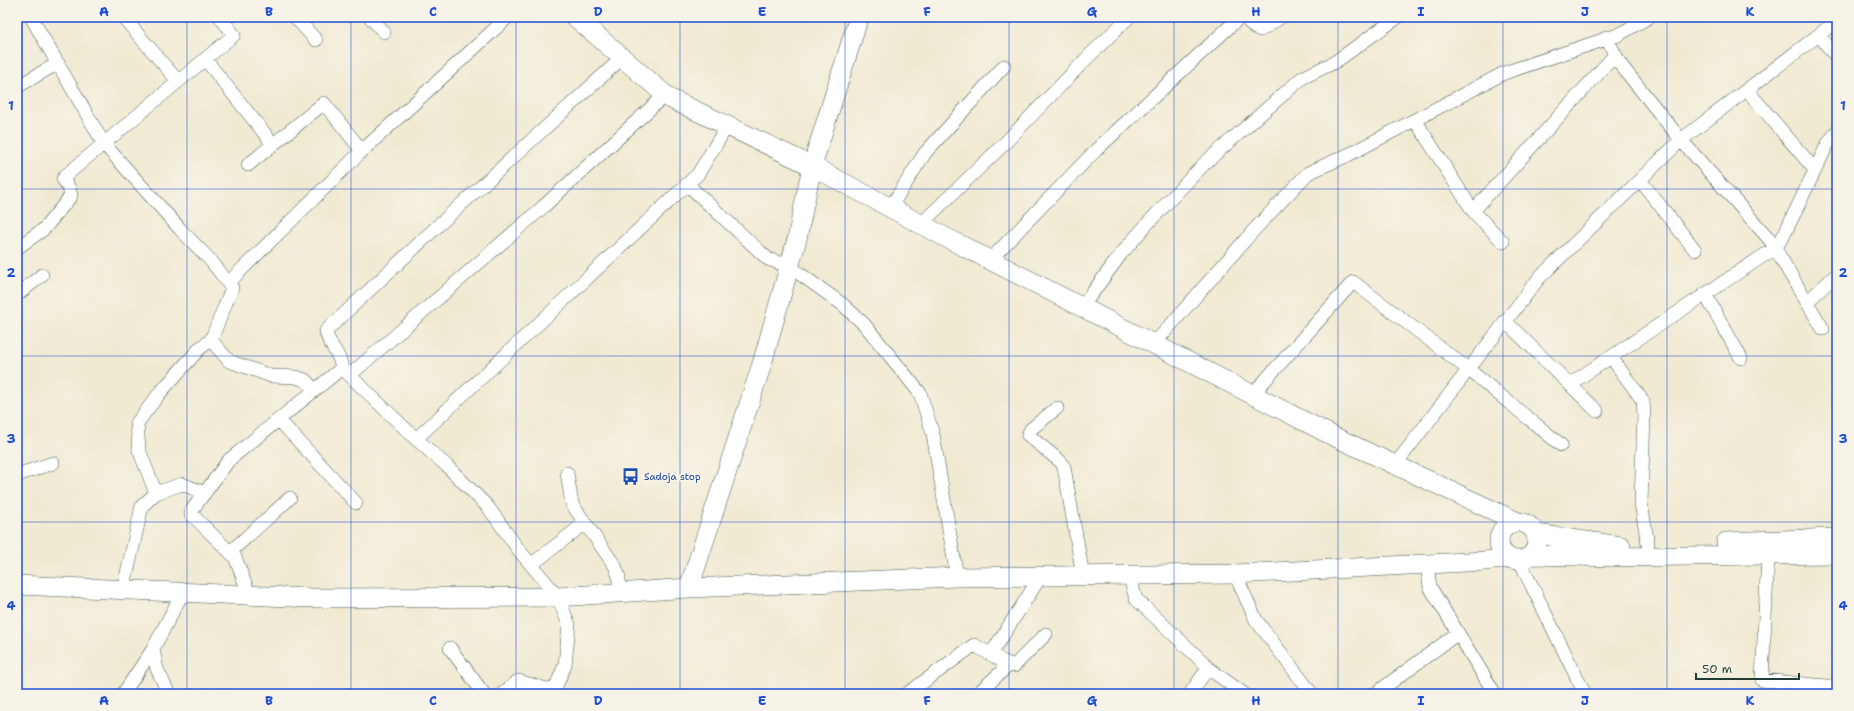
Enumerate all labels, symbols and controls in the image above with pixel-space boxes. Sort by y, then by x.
text: A [99,3,109,20]
text: B [265,3,273,20]
text: C [429,3,437,20]
text: D [593,3,603,20]
text: E [758,3,767,20]
text: F [923,3,931,20]
text: G [1087,3,1098,20]
text: H [1251,3,1261,20]
text: I [1417,3,1425,20]
text: J [1581,3,1589,20]
text: K [1746,3,1755,20]
text: 1 [8,97,14,114]
text: 1 [1840,97,1846,114]
text: 2 [6,264,16,281]
text: 2 [1838,264,1848,281]
text: 3 [6,430,16,447]
text: 3 [1838,430,1848,447]
bus stop icon: Sadoja stop [621,466,641,486]
place label: Sadoja stop [644,470,701,483]
text: 4 [6,597,16,614]
text: 4 [1838,597,1848,614]
scale bar [1696,655,1799,681]
text: 50 m [1702,661,1732,677]
text: A [99,692,109,709]
text: B [265,692,273,709]
text: C [429,692,437,709]
text: D [593,692,603,709]
text: E [758,692,767,709]
text: F [923,692,931,709]
text: G [1087,692,1098,709]
text: H [1251,692,1261,709]
text: I [1417,692,1425,709]
text: J [1581,692,1589,709]
text: K [1746,692,1755,709]

